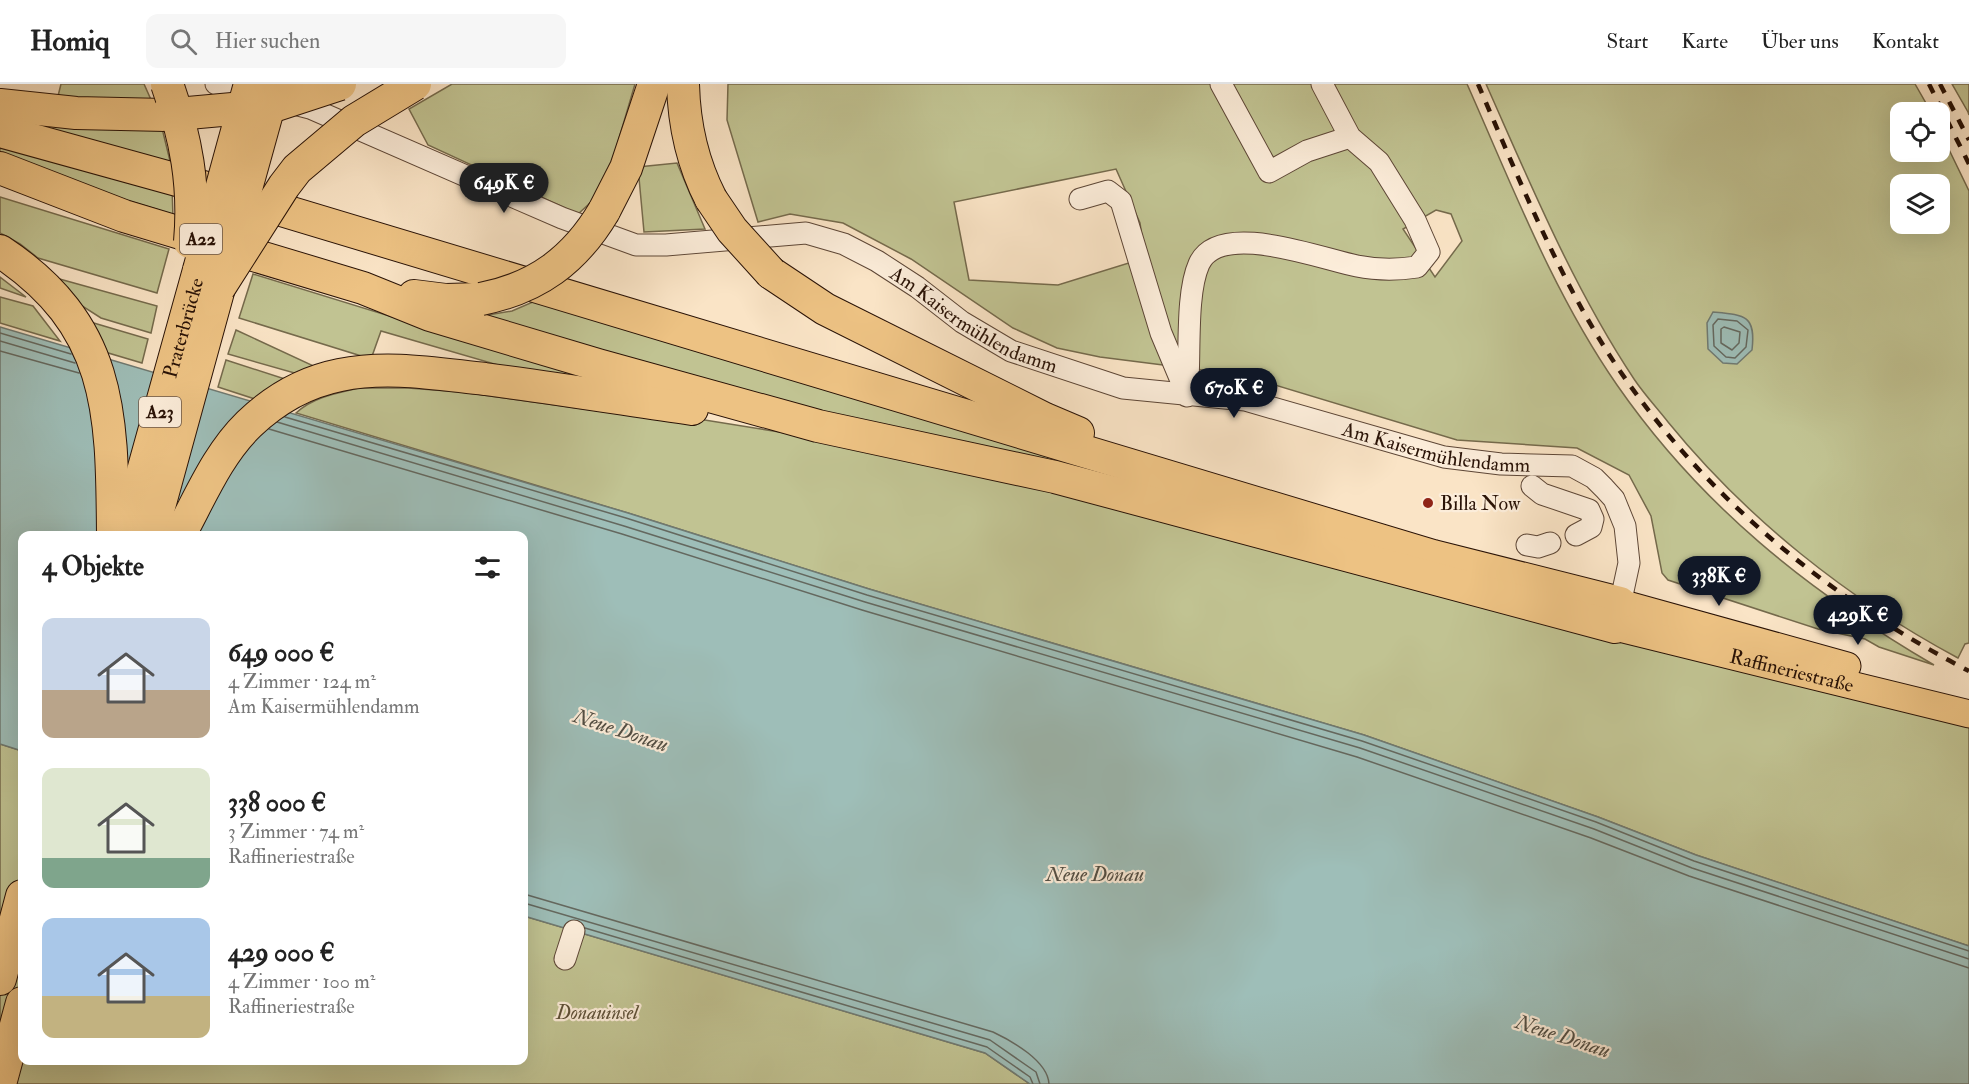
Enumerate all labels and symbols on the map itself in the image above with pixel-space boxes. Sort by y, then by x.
pin: 649K € [455,163,553,214]
road number: A22 [180,224,222,254]
street label: Am Kaisermühlendamm [884,260,1061,379]
street label: Praterbrücke [158,275,209,381]
pin: 670K € [1185,368,1283,419]
road number: A23 [139,397,181,427]
street label: Am Kaisermühlendamm [1339,416,1531,478]
place label: Billa Now [1440,491,1521,516]
marker: Billa Now [1421,496,1435,510]
pin: 338K € [1670,556,1768,607]
pin: 429K € [1809,595,1907,646]
street label: Raffineriestraße [1727,644,1856,698]
water label: Neue Donau [569,702,672,758]
water label: Neue Donau [1045,861,1144,888]
park label: Donauinsel [555,1000,640,1025]
water label: Neue Donau [1511,1008,1614,1064]

